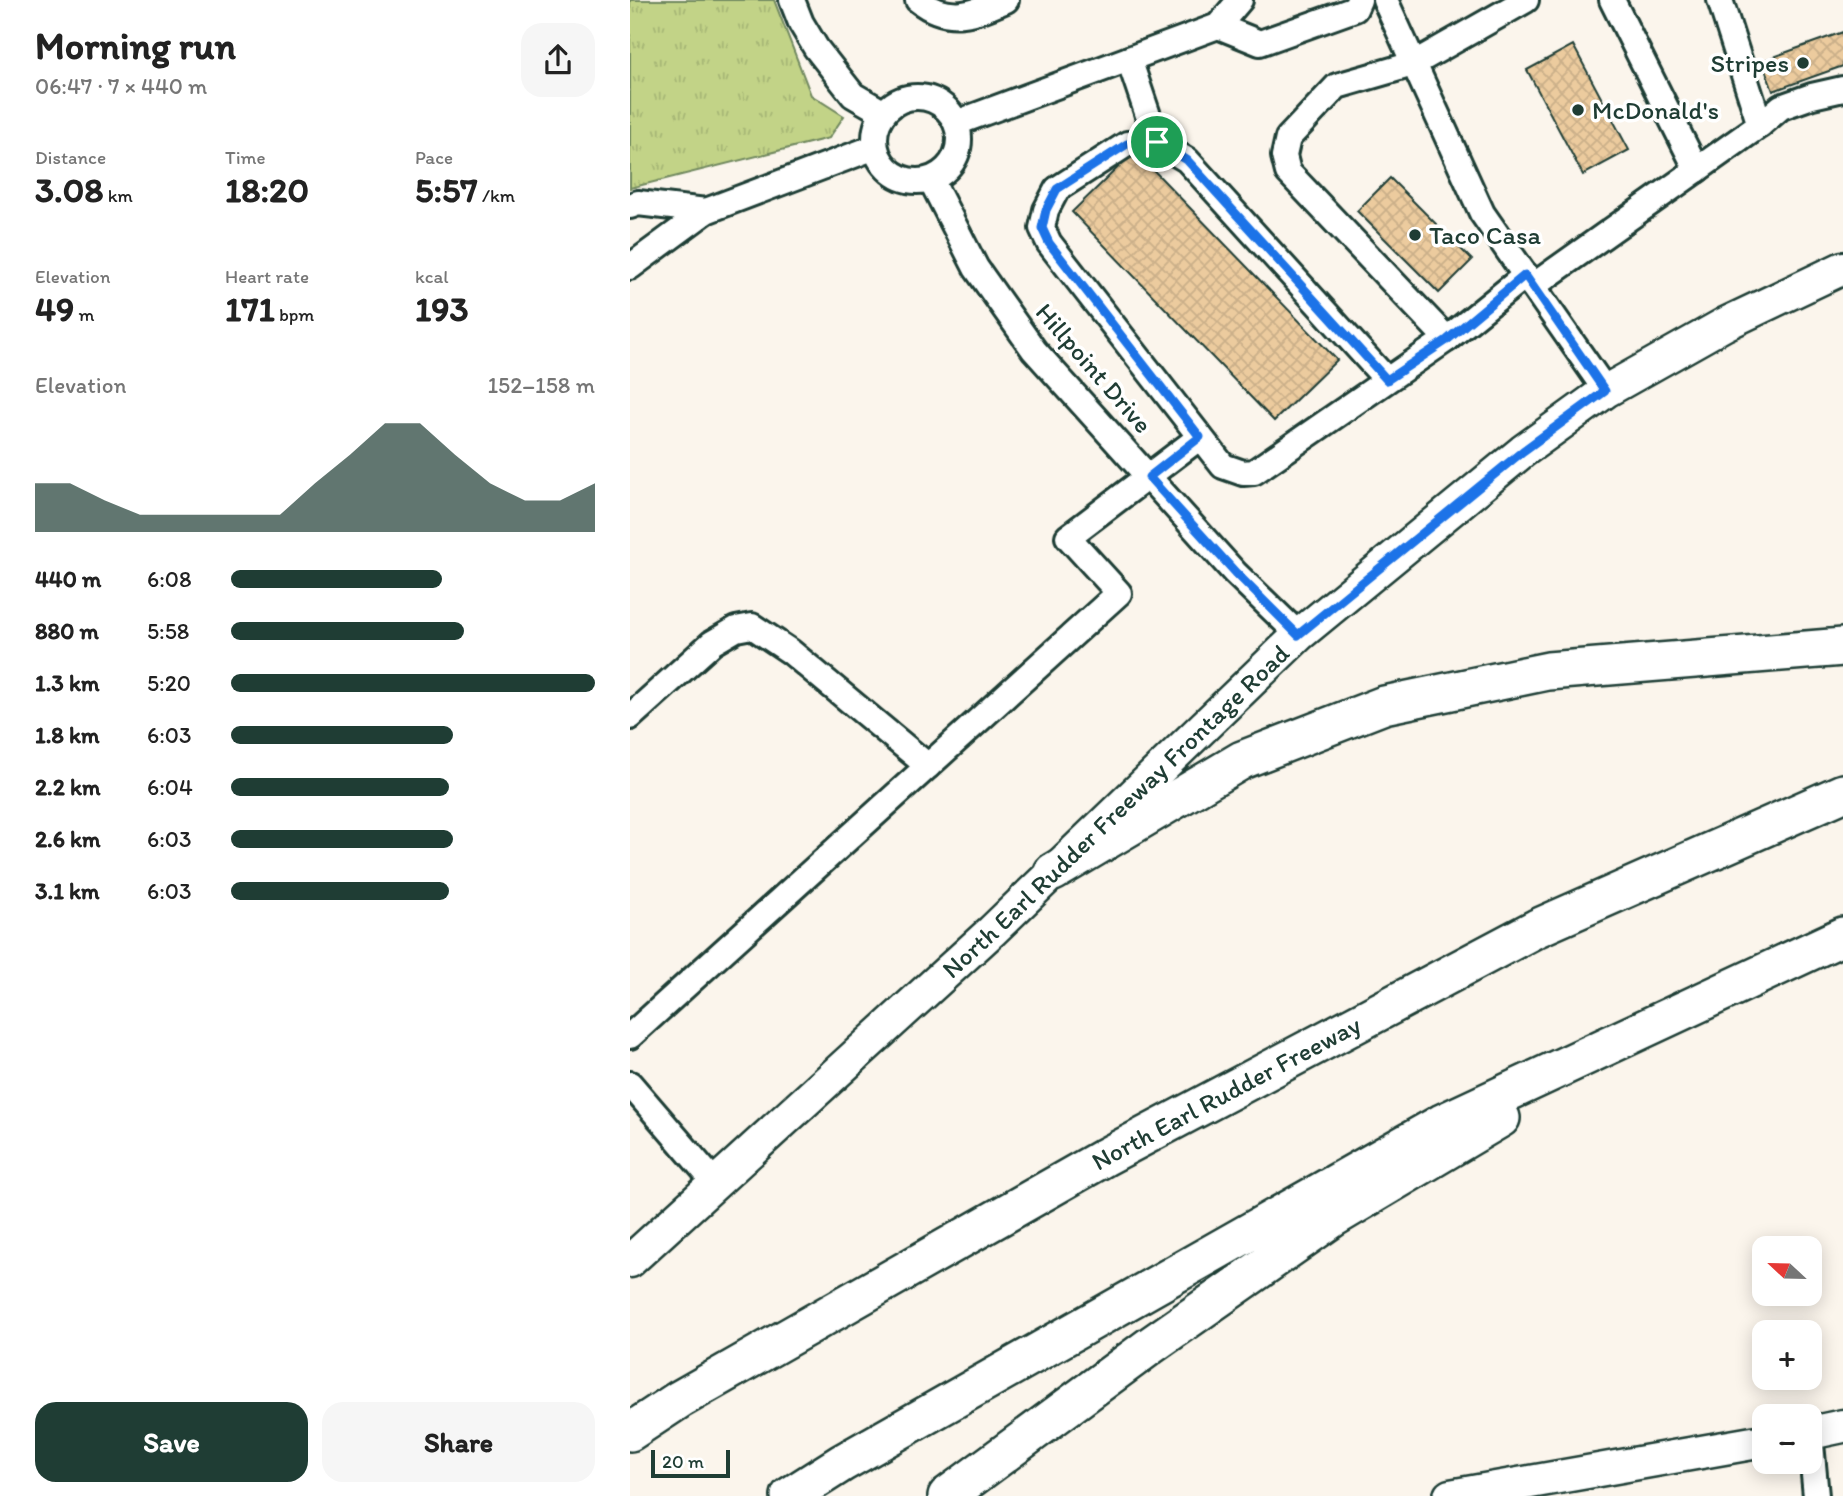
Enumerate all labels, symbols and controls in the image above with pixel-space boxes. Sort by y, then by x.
text: Morning run [35,23,236,69]
button: share [521,23,595,97]
place label: Stripes [1710,47,1789,79]
marker: Stripes [1795,55,1811,71]
text: 06:47 · 7 × 440 m [35,72,207,100]
place label: McDonald's [1592,94,1719,126]
marker: McDonald's [1570,102,1586,118]
pin [1127,112,1187,172]
icon: arrive [1138,123,1176,161]
text: Distance [35,146,106,169]
text: Time [225,146,266,169]
text: Pace [415,146,453,169]
text: 3.08 [35,169,103,211]
text: 18:20 [225,169,309,211]
text: 5:57 [415,169,478,211]
text: km [103,184,133,207]
text: /km [478,184,515,207]
place label: Taco Casa [1429,219,1542,251]
marker: Taco Casa [1407,227,1423,243]
text: Elevation [35,265,111,288]
text: Heart rate [225,265,309,288]
text: kcal [415,265,449,288]
text: 49 [35,288,74,330]
text: 171 [225,288,275,330]
text: 193 [415,288,469,330]
street label: Hillpoint Drive [1029,296,1159,440]
text: m [74,303,95,326]
text: bpm [275,303,314,326]
text: Elevation [35,371,126,399]
text: 152–158 m [487,371,595,399]
text: 440 m [35,565,101,593]
text: 6:08 [147,565,192,593]
text: 880 m [35,617,99,645]
text: 5:58 [147,617,189,645]
street label: North Earl Rudder Freeway Frontage Road [935,637,1296,985]
text: 1.3 km [35,669,99,697]
text: 5:20 [147,669,191,697]
text: 1.8 km [35,721,100,749]
text: 6:03 [147,721,192,749]
text: 2.2 km [35,773,100,801]
text: 6:04 [147,773,193,801]
text: 2.6 km [35,825,101,853]
text: 6:03 [147,825,192,853]
text: 3.1 km [35,877,99,905]
text: 6:03 [147,877,192,905]
street label: North Earl Rudder Freeway [1086,1008,1366,1177]
north arrow [1752,1236,1822,1306]
map controls [1752,1236,1822,1474]
button: + [1752,1320,1822,1390]
button: Save [35,1402,308,1482]
button: Share [322,1402,595,1482]
button: − [1752,1404,1822,1474]
scale bar [651,1447,730,1479]
text: 20 m [662,1450,704,1473]

